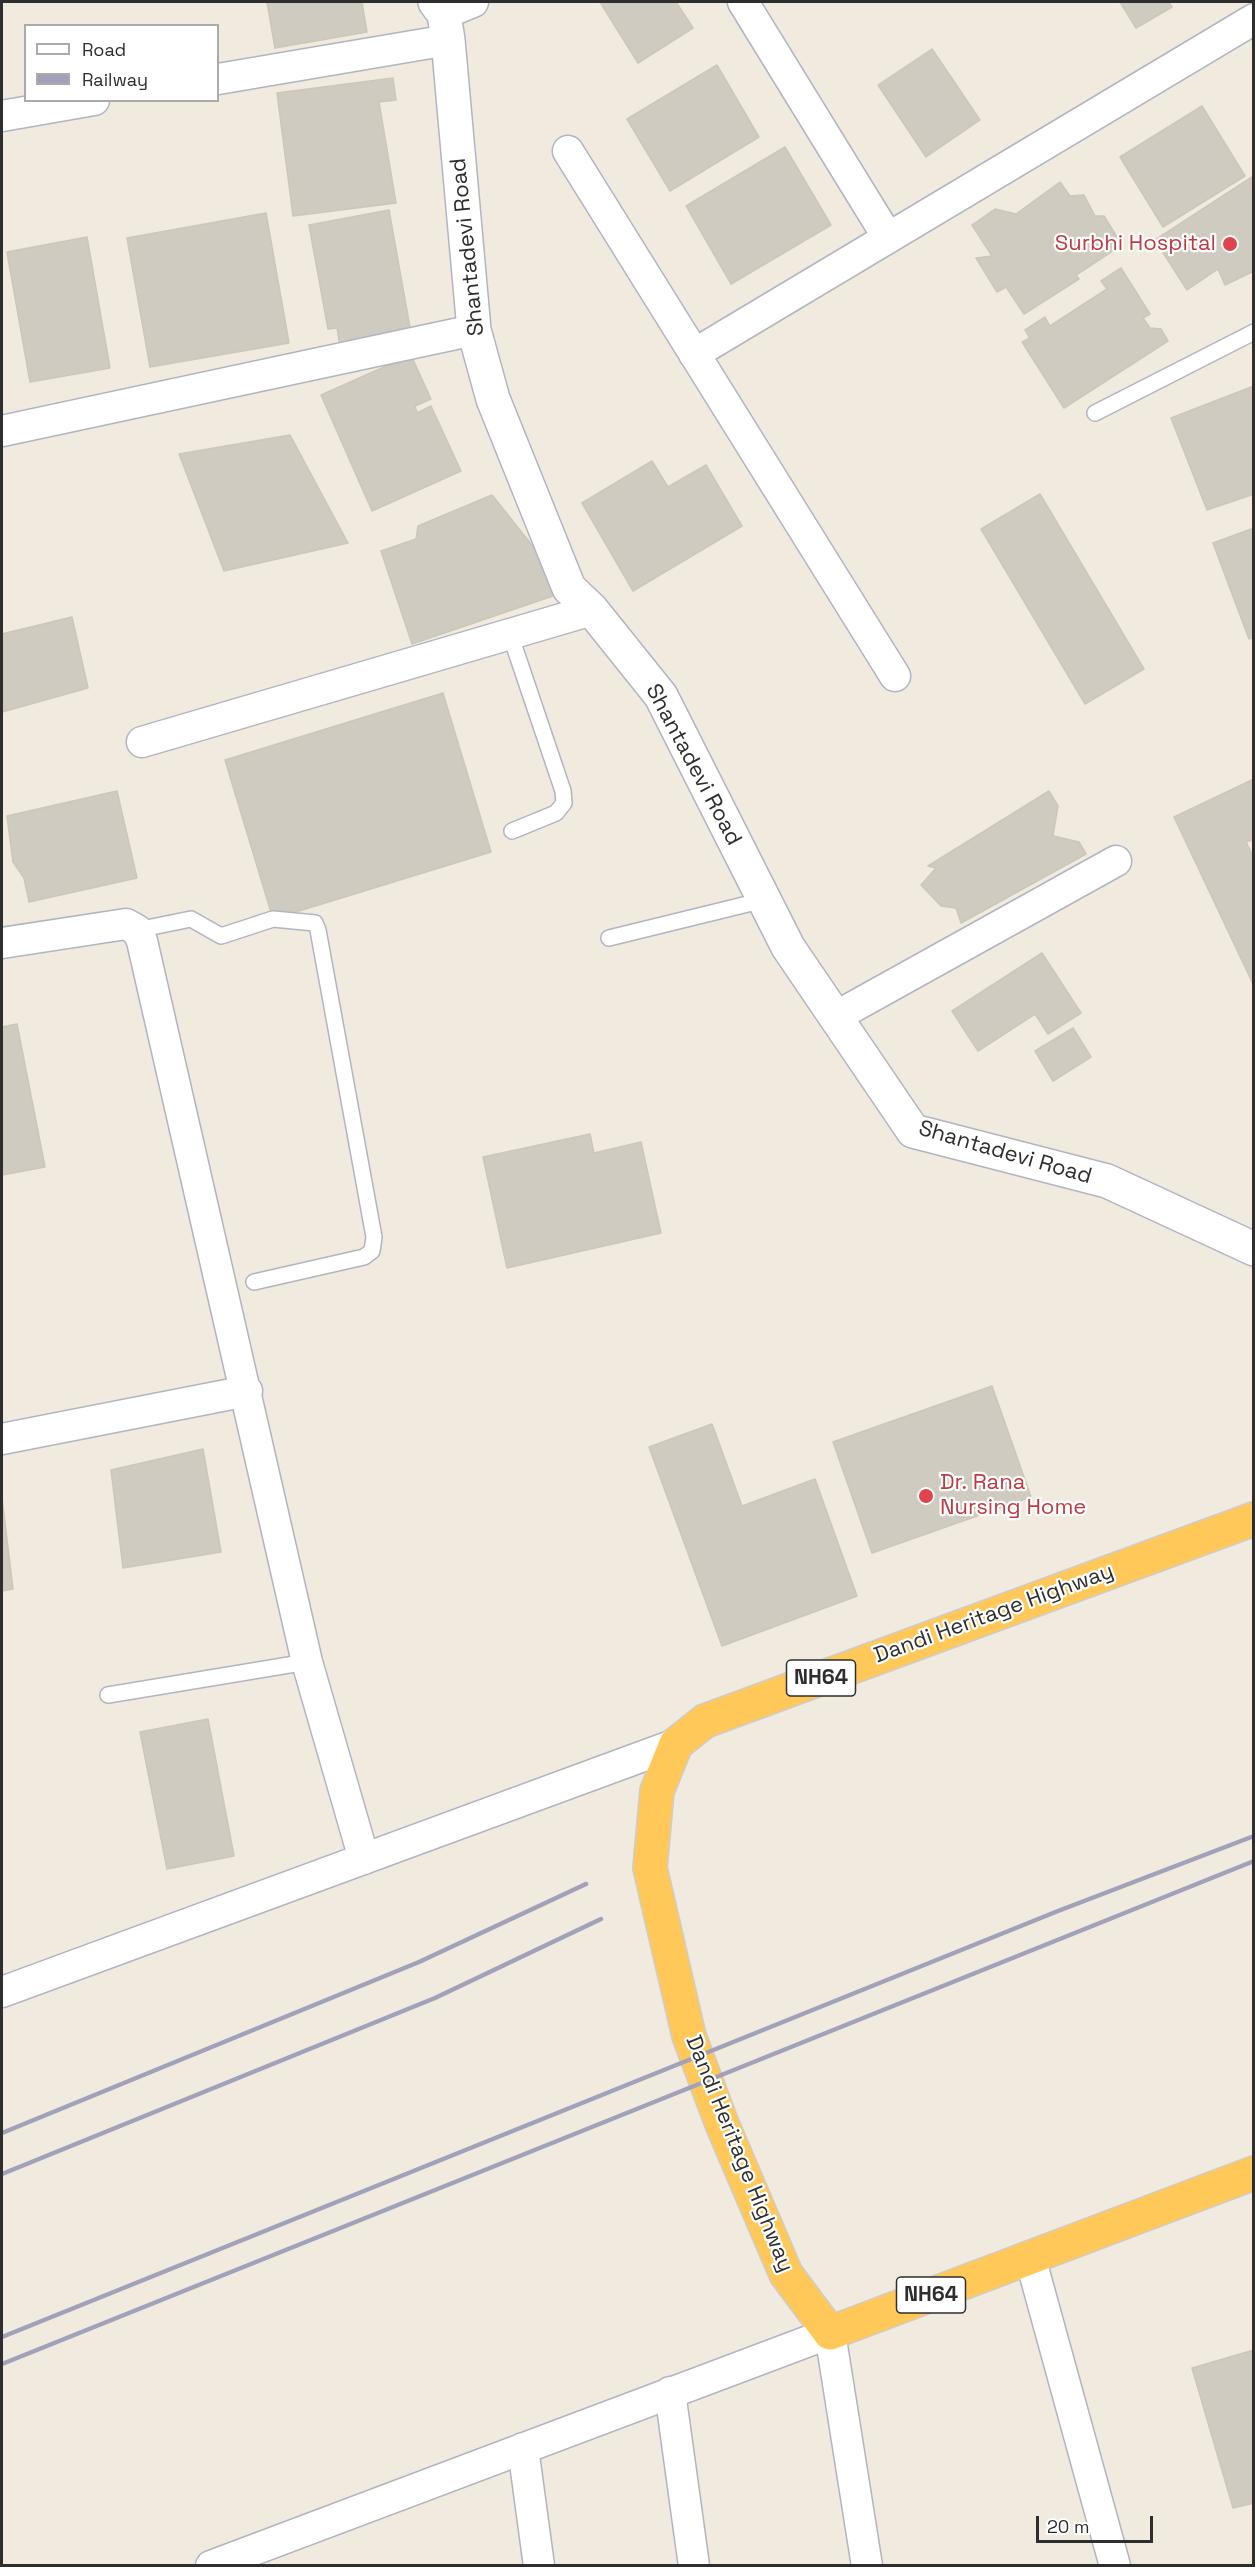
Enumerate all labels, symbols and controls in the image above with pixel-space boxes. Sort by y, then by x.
legend [24,24,219,102]
text: Road [82,38,126,61]
text: Railway [82,68,148,91]
street label: Shantadevi Road [446,157,490,337]
place label: Surbhi Hospital [1055,231,1216,257]
marker: Surbhi Hospital [1221,235,1239,253]
street label: Shantadevi Road [639,680,747,850]
street label: Shantadevi Road [915,1116,1095,1190]
place label: Dr. Rana Nursing Home [940,1470,1086,1522]
marker: Dr. Rana Nursing Home [917,1487,935,1505]
street label: Dandi Heritage Highway [871,1558,1117,1670]
road number: NH64 [786,1660,856,1696]
street label: Dandi Heritage Highway [679,2032,799,2276]
road number: NH64 [896,2277,966,2313]
scale bar [1039,2504,1156,2542]
text: 20 m [1047,2515,1090,2538]

